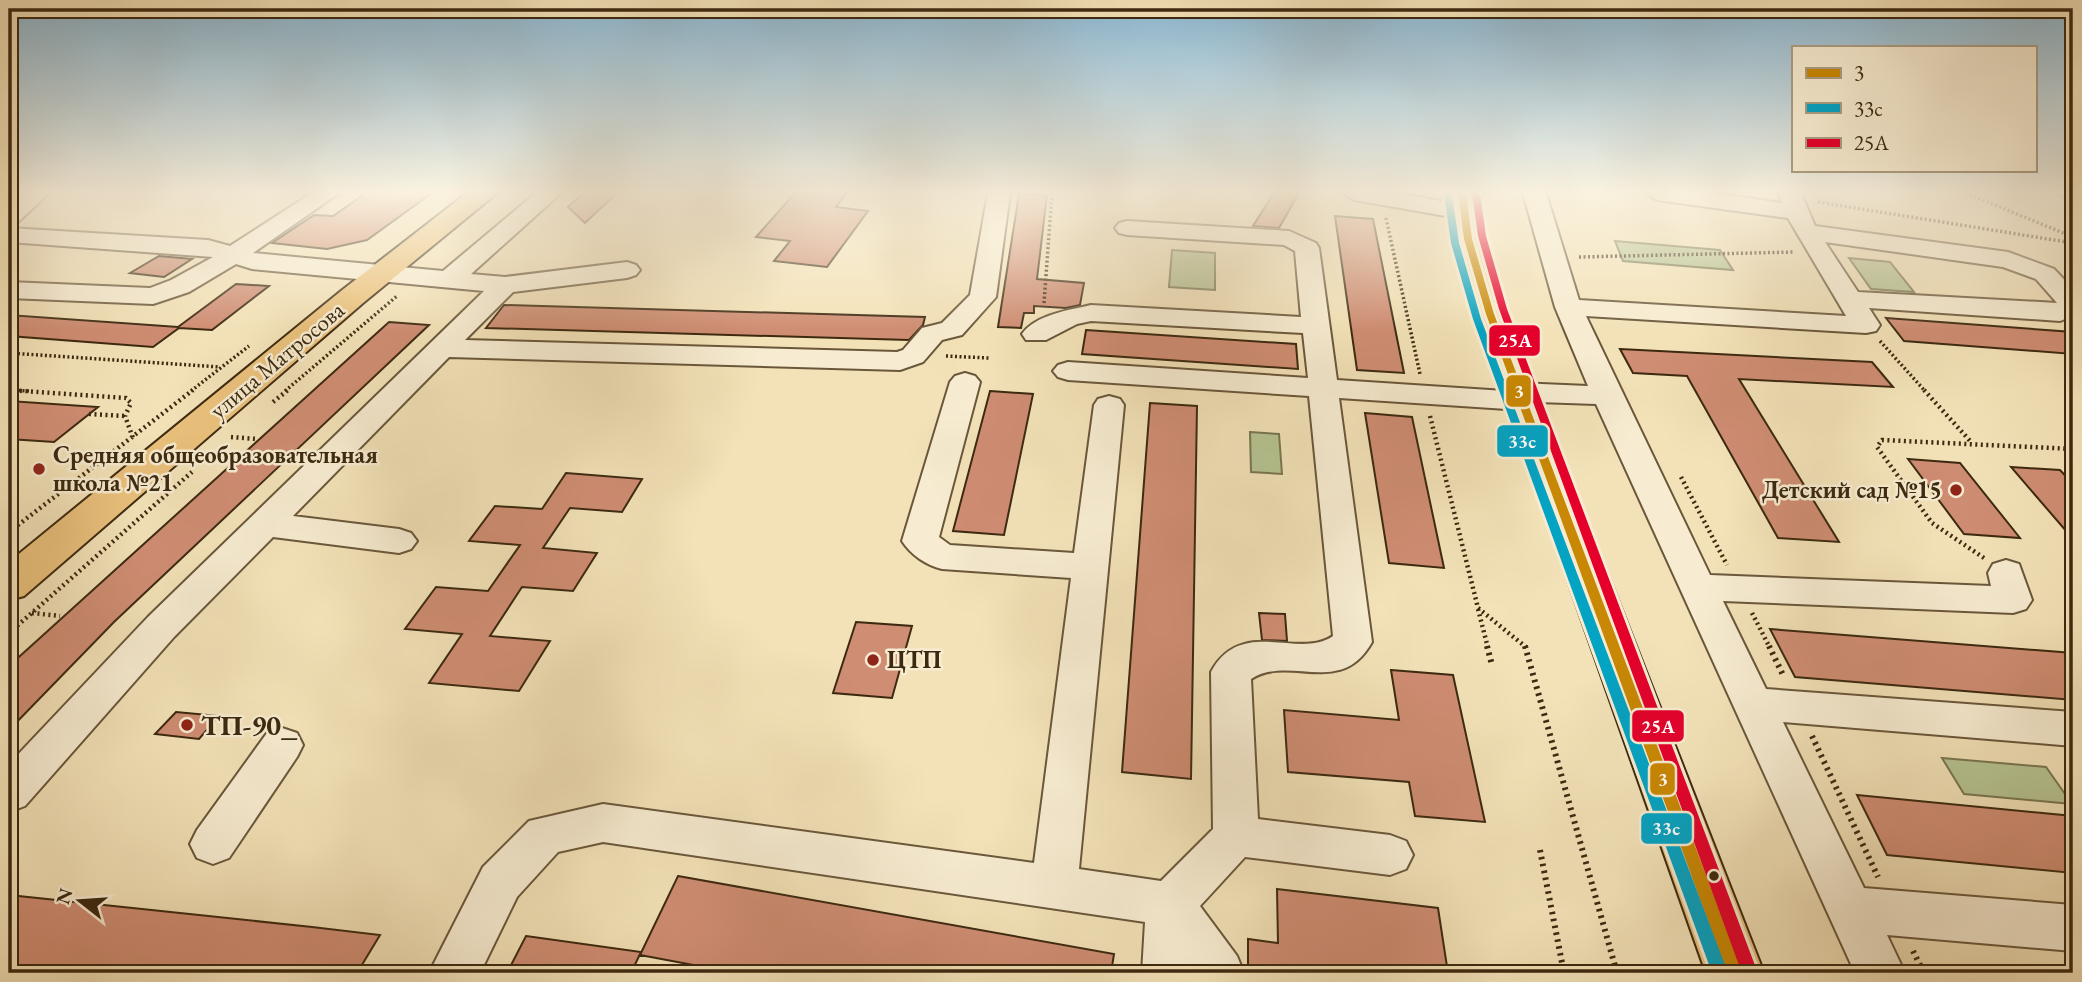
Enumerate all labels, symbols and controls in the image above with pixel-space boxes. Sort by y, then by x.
legend [1792,46,2036,172]
text: 3 [1854,59,1864,86]
text: 33с [1854,95,1883,122]
text: 25А [1854,129,1889,156]
street label: улица Матросова [203,294,351,425]
line badge: 25А [1488,324,1541,357]
text: 25А [1498,328,1532,353]
line badge: 3 [1505,374,1532,408]
text: 3 [1514,379,1524,404]
line badge: 33с [1496,424,1549,458]
text: 33с [1508,429,1536,454]
place label: Средняя общеобразовательная школа №21 [53,439,378,498]
marker: Средняя общеобразовательная школа №21 [31,461,47,477]
place label: Детский сад №15 [1762,474,1942,505]
marker: Детский сад №15 [1948,482,1964,498]
place label: ЦТП [887,644,941,675]
marker: ЦТП [865,652,881,668]
place label: ТП-90_ [201,707,298,743]
line badge: 25А [1631,709,1685,743]
text: 25А [1641,714,1675,739]
marker: ТП-90_ [179,717,195,733]
line badge: 3 [1649,762,1676,796]
text: 3 [1658,767,1668,792]
line badge: 33с [1640,812,1693,845]
text: 33с [1652,816,1680,841]
north arrow [46,866,116,936]
unlabelled marker [1707,869,1721,883]
text: N [50,885,79,907]

